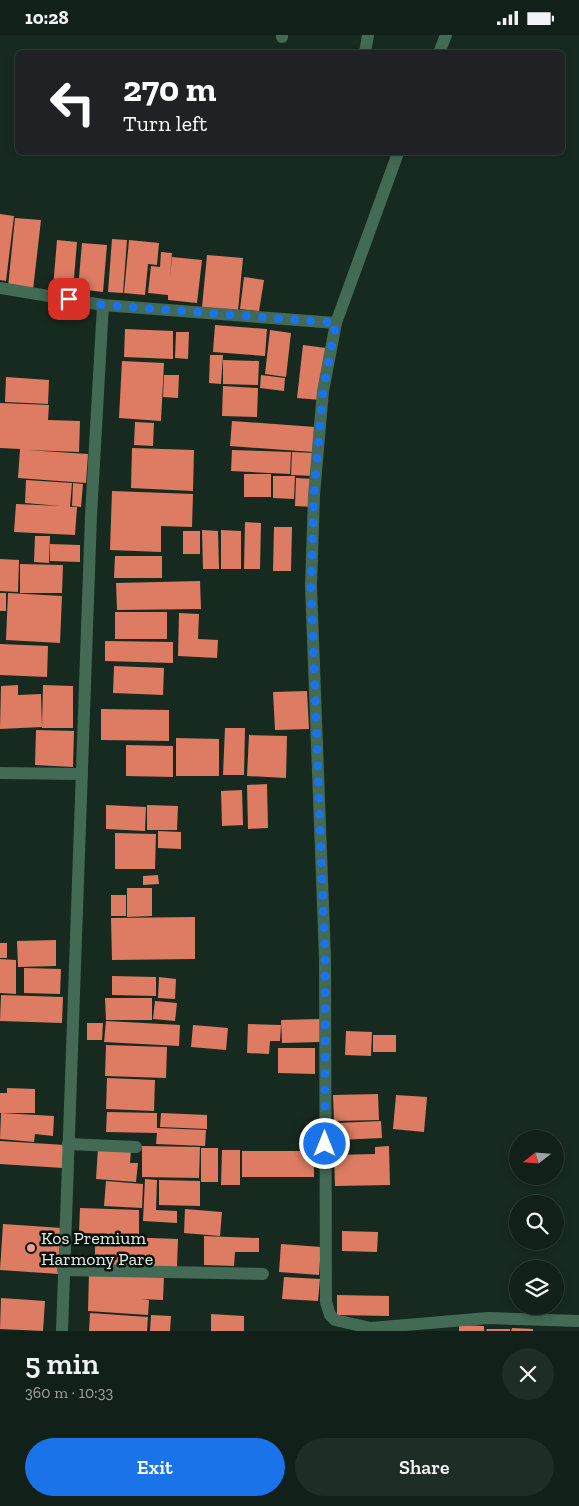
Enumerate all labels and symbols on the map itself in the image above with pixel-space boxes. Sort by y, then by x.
pin [48,278,90,320]
position arrow [298,1117,350,1169]
north arrow [509,1130,564,1185]
place label: Kos Premium Harmony Pare [41,1227,153,1270]
marker: Kos Premium Harmony Pare [25,1242,37,1254]

